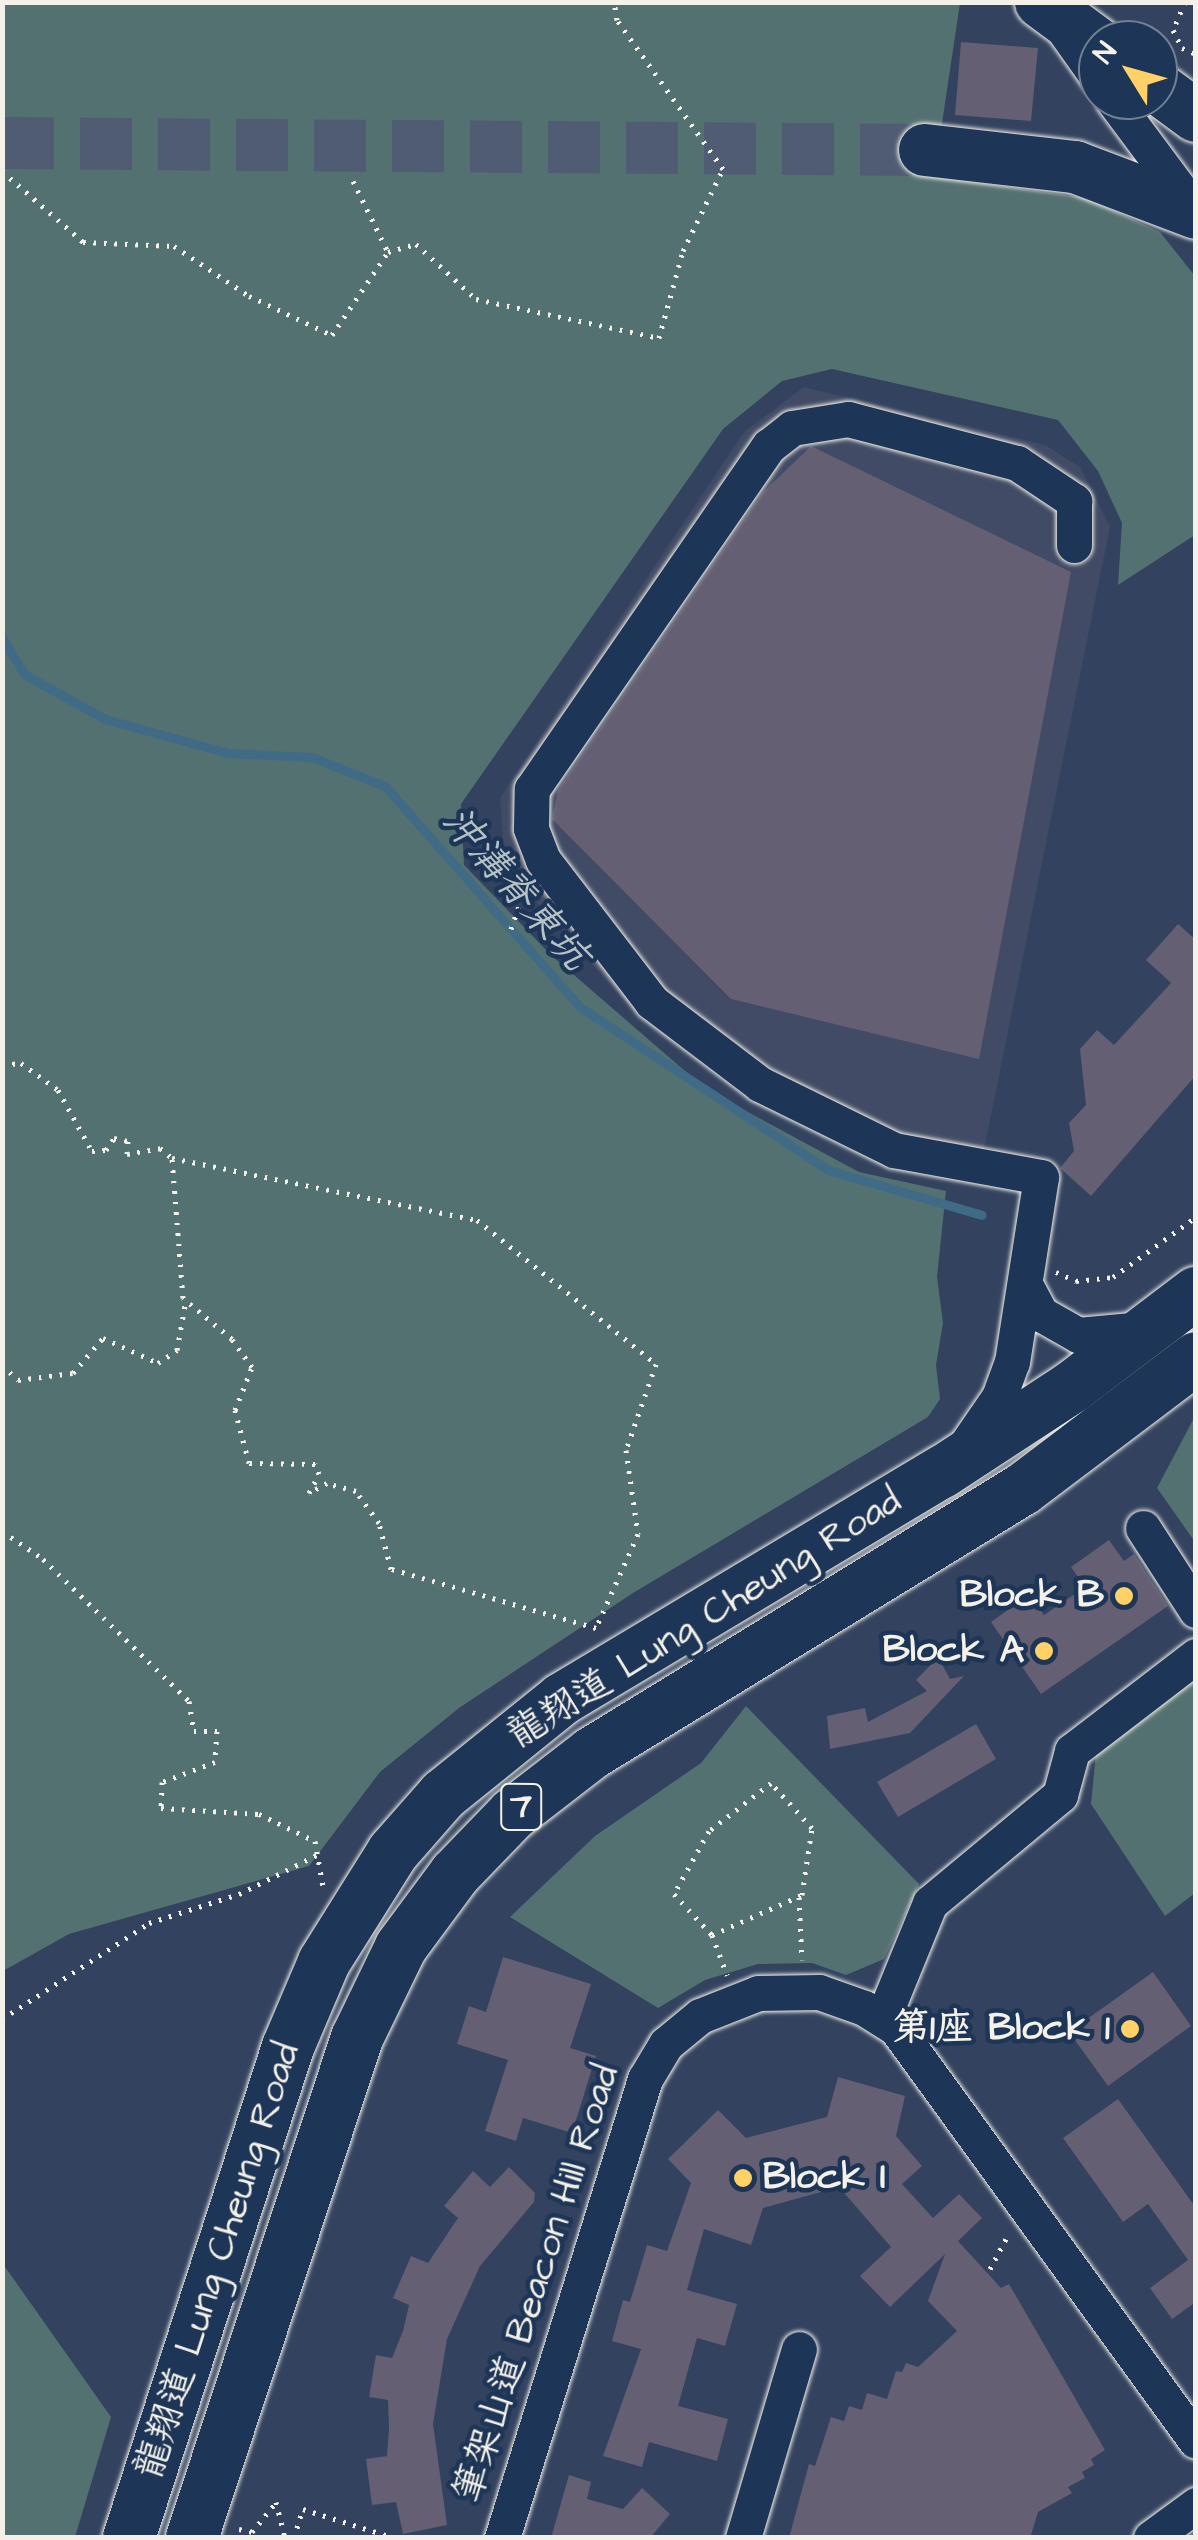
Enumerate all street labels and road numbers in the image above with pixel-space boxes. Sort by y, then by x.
street label: 龍翔道 Lung Cheung Road [500,1479,910,1759]
road number: 7 [498,1777,544,1837]
street label: 龍翔道 Lung Cheung Road [127,2037,311,2485]
street label: 筆架山道 Beacon Hill Road [446,2060,630,2508]

